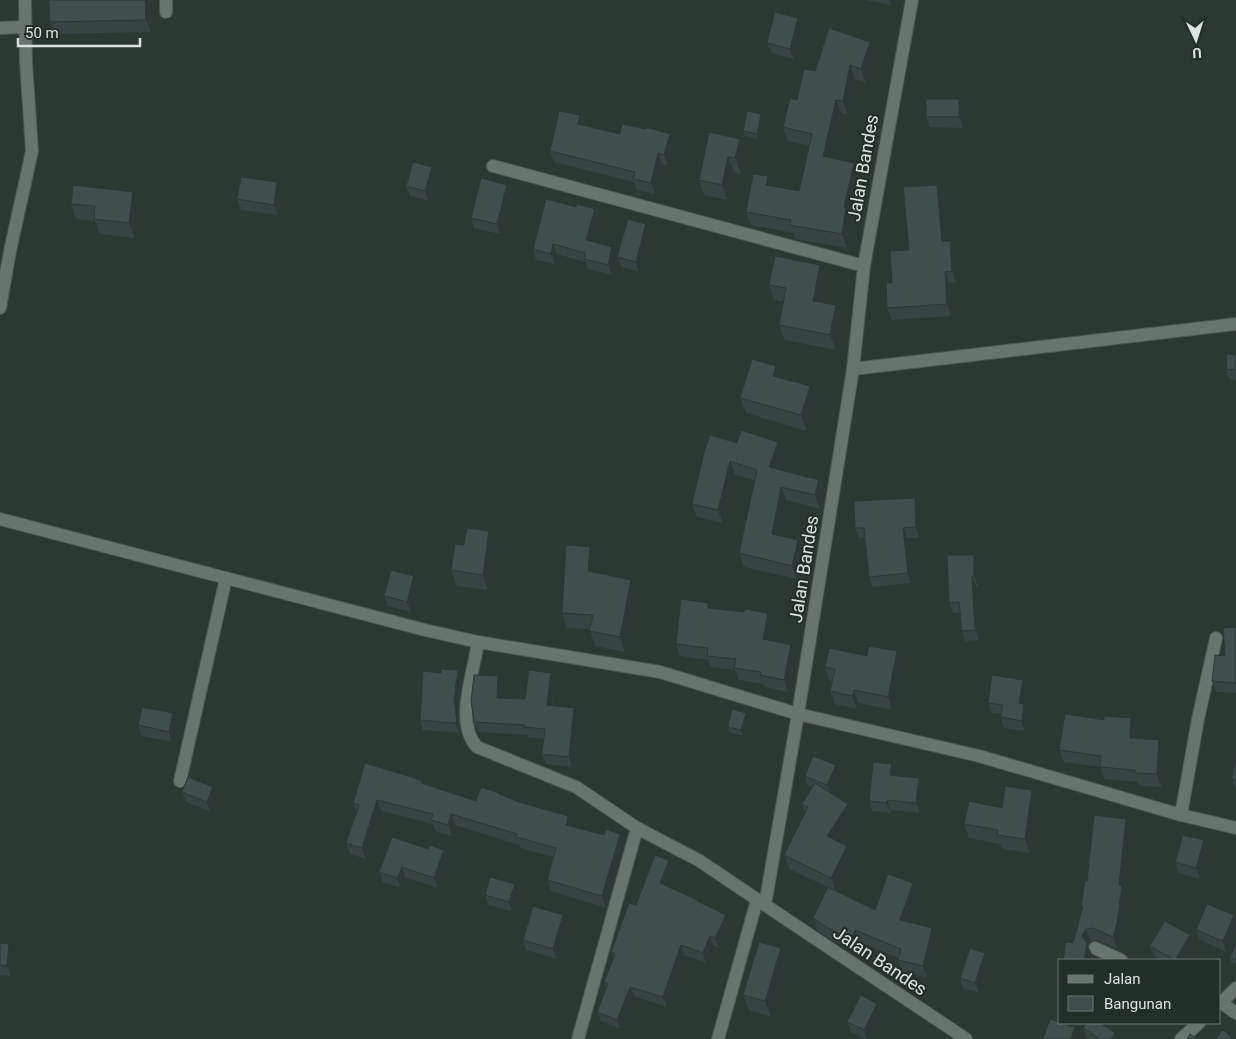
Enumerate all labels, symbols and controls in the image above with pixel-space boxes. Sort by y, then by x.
scale bar [18,15,140,47]
north arrow [1171,15,1221,65]
text: 50 m [25,24,59,42]
text: U [1192,45,1202,61]
street label: Jalan Bandes [843,113,882,223]
street label: Jalan Bandes [785,514,822,624]
street label: Jalan Bandes [830,922,931,1000]
legend [1058,959,1221,1024]
text: Jalan [1104,970,1141,988]
text: Bangunan [1104,995,1171,1013]

